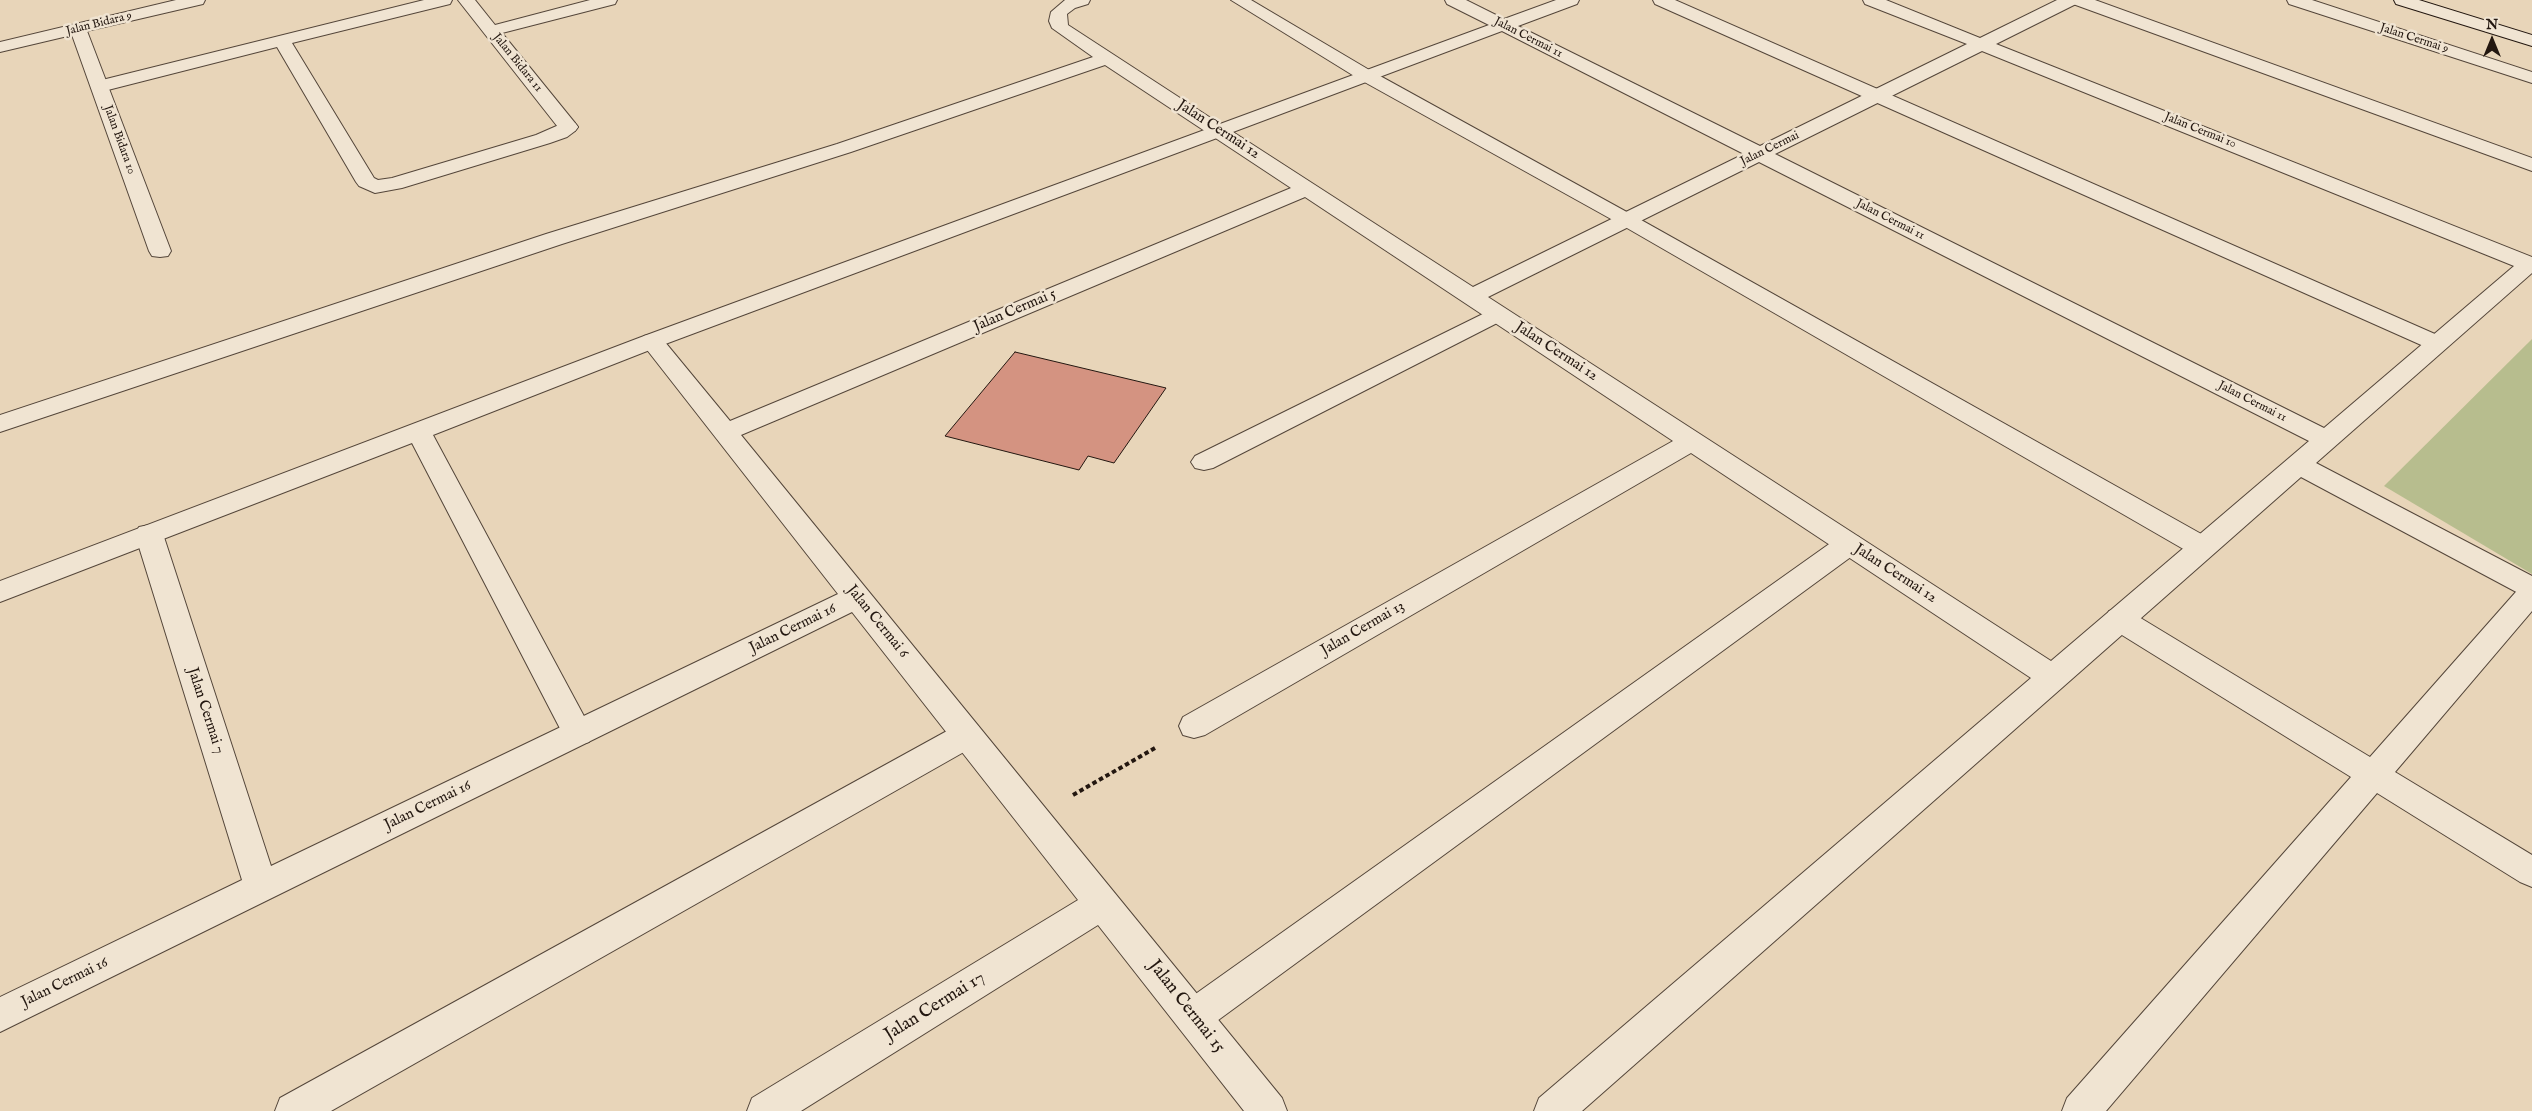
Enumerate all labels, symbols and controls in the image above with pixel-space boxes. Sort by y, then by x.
street label: Jalan Bidara 9 [65,9,133,39]
street label: Jalan Cermai 11 [1491,15,1565,61]
north arrow [2467,15,2517,65]
text: N [2486,16,2498,34]
street label: Jalan Cermai 9 [2378,21,2450,57]
street label: Jalan Bidara 11 [489,31,545,95]
street label: Jalan Cermai 12 [1173,97,1263,163]
street label: Jalan Bidara 10 [100,103,138,177]
street label: Jalan Cermai 10 [2162,110,2238,152]
street label: Jalan Cermai [1738,129,1802,169]
street label: Jalan Cermai 11 [1853,197,1927,243]
street label: Jalan Cermai 5 [971,286,1059,336]
street label: Jalan Cermai 12 [1511,319,1601,385]
street label: Jalan Cermai 11 [2215,379,2289,425]
street label: Jalan Cermai 12 [1850,541,1940,607]
street label: Jalan Cermai 6 [842,582,912,662]
street label: Jalan Cermai 13 [1318,598,1408,660]
street label: Jalan Cermai 16 [747,600,839,658]
street label: Jalan Cermai 7 [183,666,227,756]
street label: Jalan Cermai 16 [382,777,474,835]
street label: Jalan Cermai 16 [19,954,111,1012]
street label: Jalan Cermai 15 [1143,956,1229,1058]
street label: Jalan Cermai 17 [881,968,989,1046]

